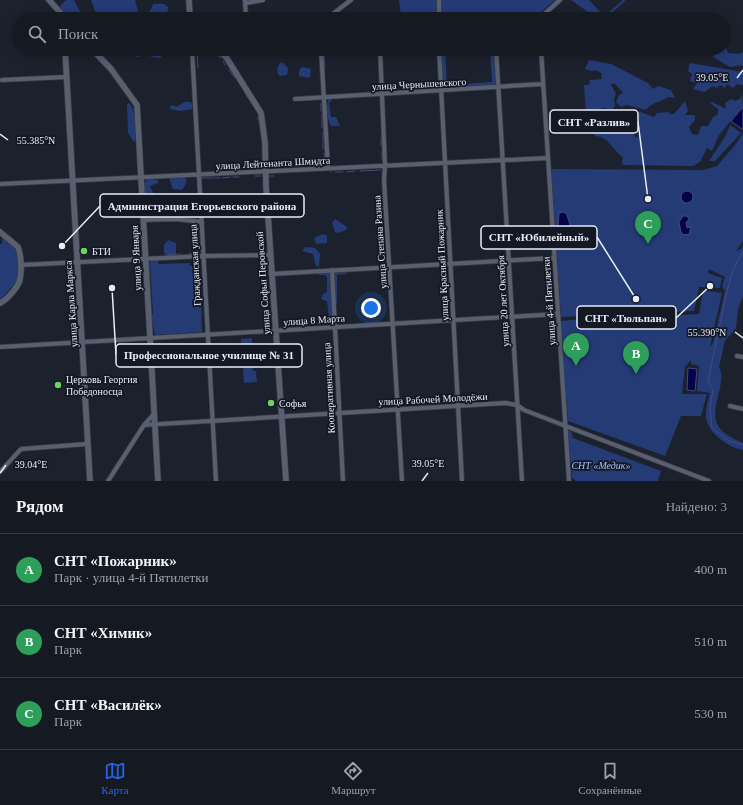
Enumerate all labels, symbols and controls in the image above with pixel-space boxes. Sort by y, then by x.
search box [12,12,731,56]
icon: search [26,23,48,45]
text: Поиск [58,26,98,42]
text: 39.05°E [696,72,728,83]
street label: улица Чернышевского [371,76,467,92]
callout: СНТ «Разлив» [550,110,638,133]
text: СНТ «Разлив» [558,116,630,128]
text: 55.385°N [17,135,55,146]
street label: улица Лейтенанта Шмидта [215,154,331,171]
callout: Администрация Егорьевского района [100,194,304,217]
street label: улица Степана Разина [371,194,389,289]
text: Администрация Егорьевского района [108,200,297,212]
street label: улица Красный Пожарник [434,209,450,321]
pin: C [635,211,661,244]
street label: Гражданская улица [187,223,203,306]
street label: улица 9 Января [129,225,143,291]
callout: СНТ «Юбилейный» [481,226,597,249]
street label: улица Софьи Перовской [254,230,272,335]
text: СНТ «Юбилейный» [489,231,589,243]
marker: БТИ [79,246,89,256]
place label: БТИ [92,246,111,257]
street label: улица 20 лет Октября [495,255,511,347]
street label: улица 4-й Пятилетки [540,256,558,346]
street label: улица Карла Маркса [62,260,80,348]
your location [361,298,381,318]
callout: СНТ «Тюльпан» [577,306,676,329]
street label: улица 8 Марта [283,312,346,328]
text: СНТ «Тюльпан» [585,312,667,324]
text: 55.390°N [688,327,726,338]
pin: A [563,333,589,366]
pin: B [623,341,649,374]
street label: Кооперативная улица [321,342,337,434]
callout: Профессиональное училище № 31 [116,344,302,367]
text: Профессиональное училище № 31 [124,349,294,361]
place label: Церковь Георгия Победоносца [66,374,138,397]
marker: Церковь Георгия Победоносца [53,380,63,390]
street label: улица Рабочей Молодёжи [378,391,489,407]
marker: Софья [266,398,276,408]
place label: Софья [279,398,307,409]
text: 39.05°E [412,458,444,469]
text: 39.04°E [15,459,47,470]
park label: СНТ «Медик» [571,460,631,471]
text: Рядом [16,497,64,516]
text: Найдено: 3 [666,499,727,514]
text: СНТ «Пожарник» [54,553,177,569]
text: A [24,562,34,577]
text: 400 m [694,562,727,577]
text: Парк · улица 4-й Пятилетки [54,570,208,585]
text: СНТ «Химик» [54,625,152,641]
text: B [25,634,33,649]
text: 510 m [694,634,727,649]
text: Парк [54,642,82,657]
text: СНТ «Василёк» [54,697,162,713]
text: C [24,706,34,721]
text: 530 m [694,706,727,721]
text: Парк [54,714,82,729]
tab: Карта [101,760,129,796]
tab: Маршрут [331,760,376,796]
tab: Сохранённые [578,760,642,796]

